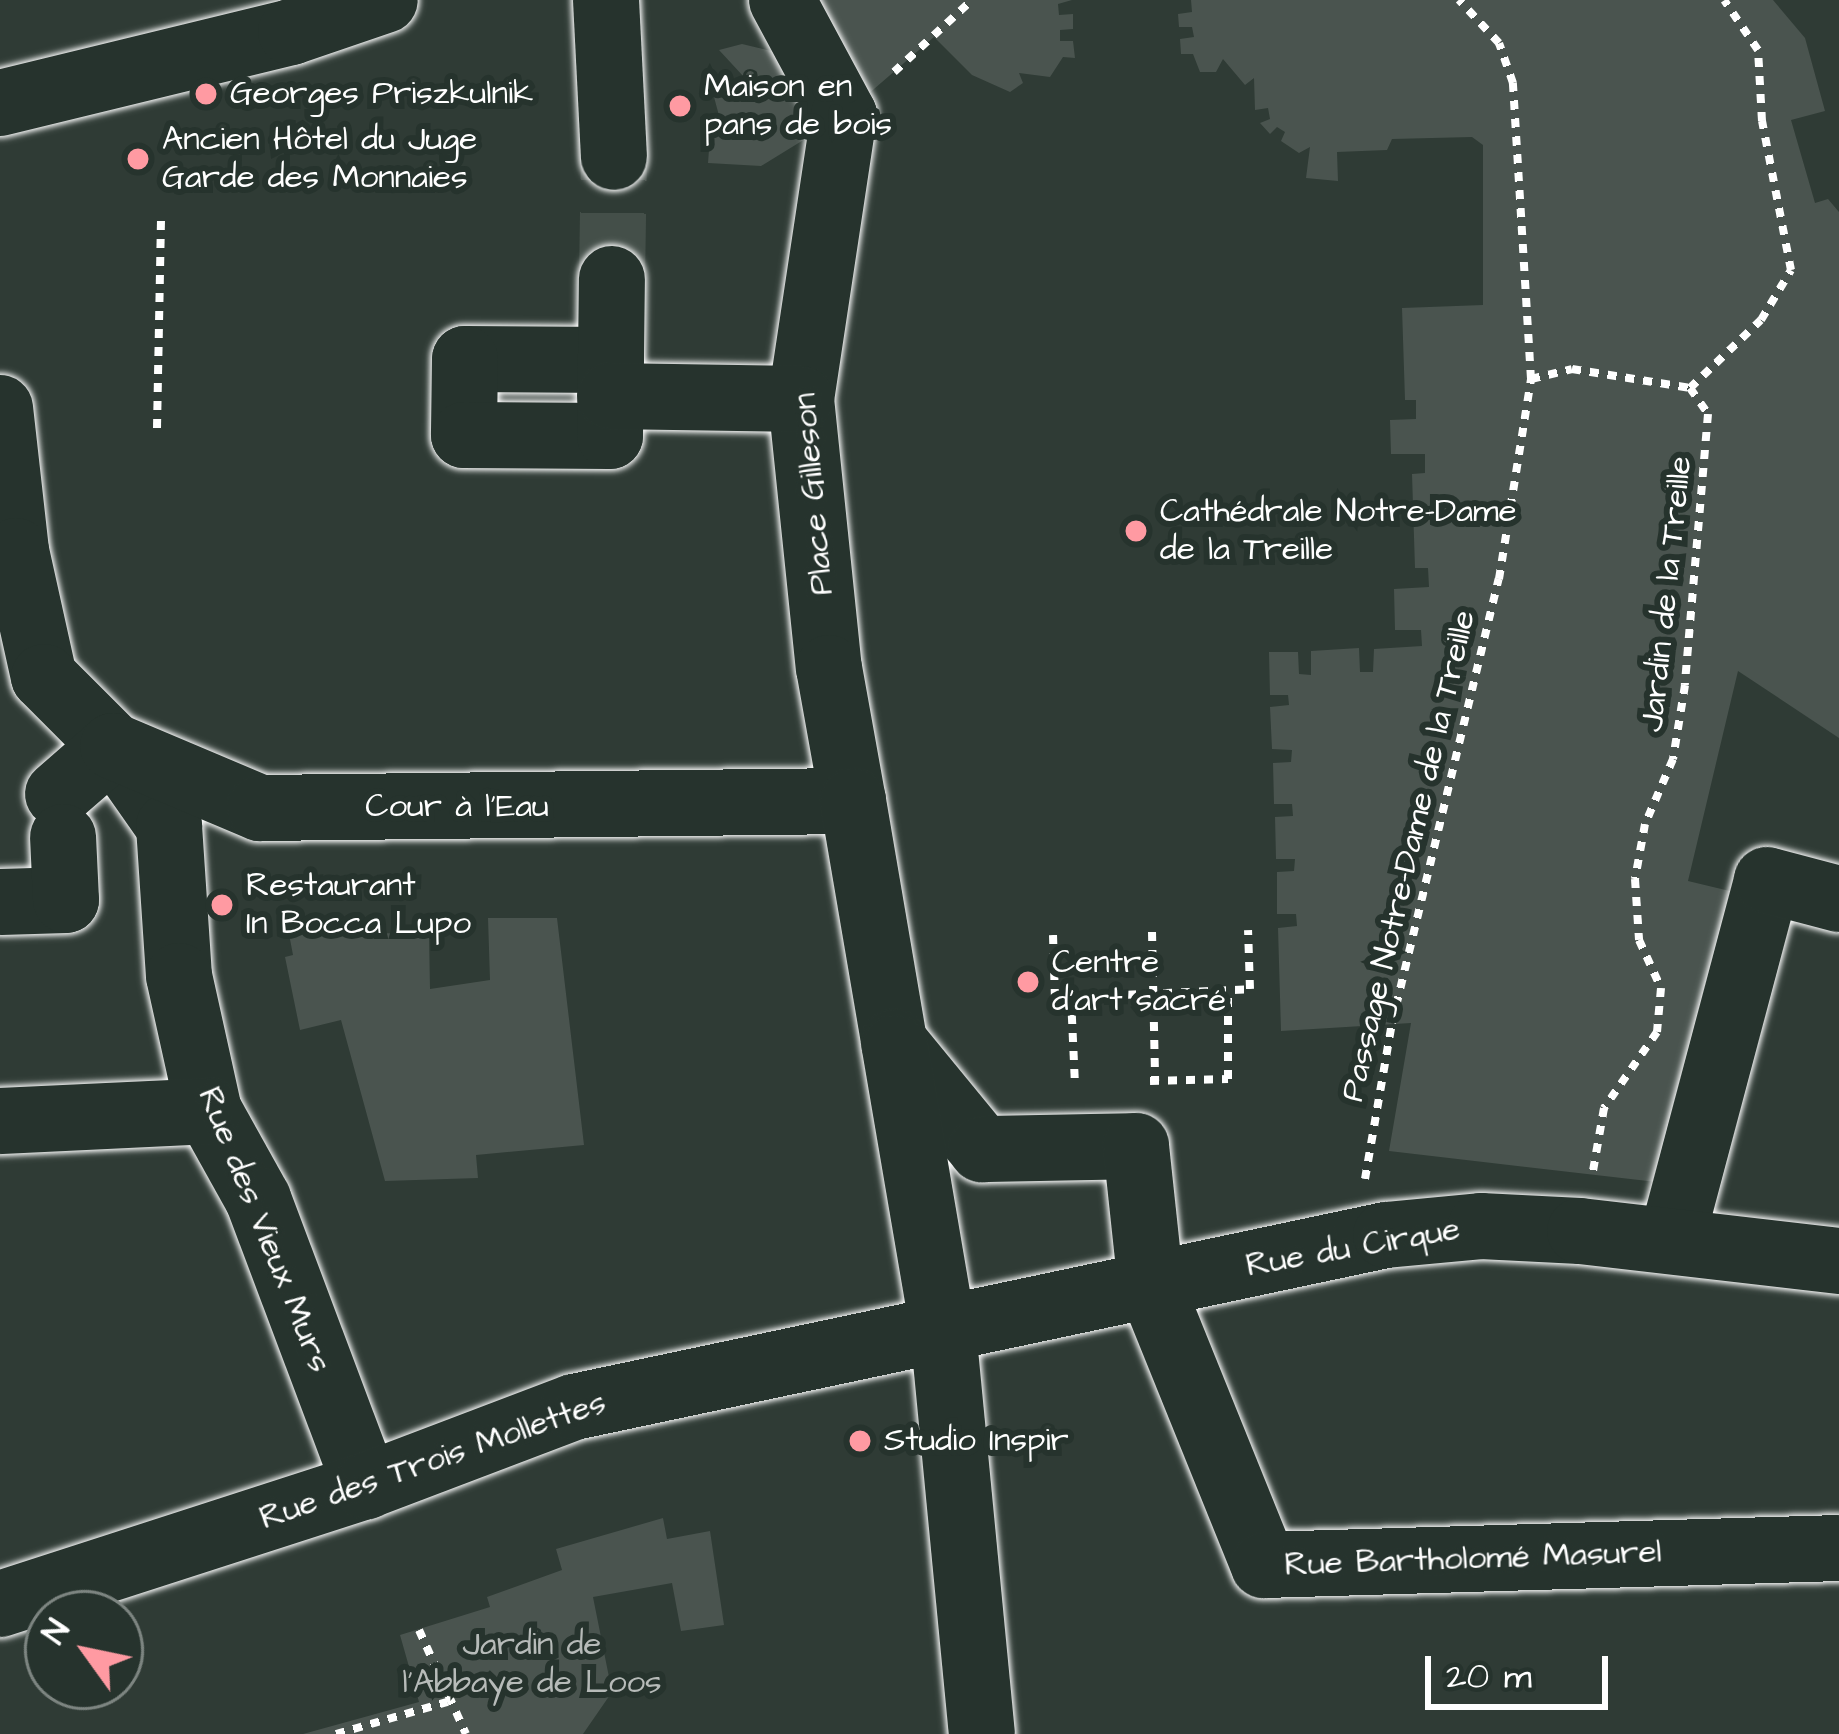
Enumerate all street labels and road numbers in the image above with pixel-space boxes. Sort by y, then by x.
street label: Place Gilleson [785,391,843,597]
street label: Jardin de la Treille [1633,454,1701,734]
street label: Passage Notre-Dame de la Treille [1333,607,1485,1105]
street label: Cour à l'Eau [365,787,549,827]
street label: Rue des Vieux Murs [189,1082,339,1378]
street label: Rue du Cirque [1243,1210,1463,1286]
street label: Rue des Trois Mollettes [255,1383,611,1539]
street label: Rue Bartholomé Masurel [1284,1533,1662,1585]

